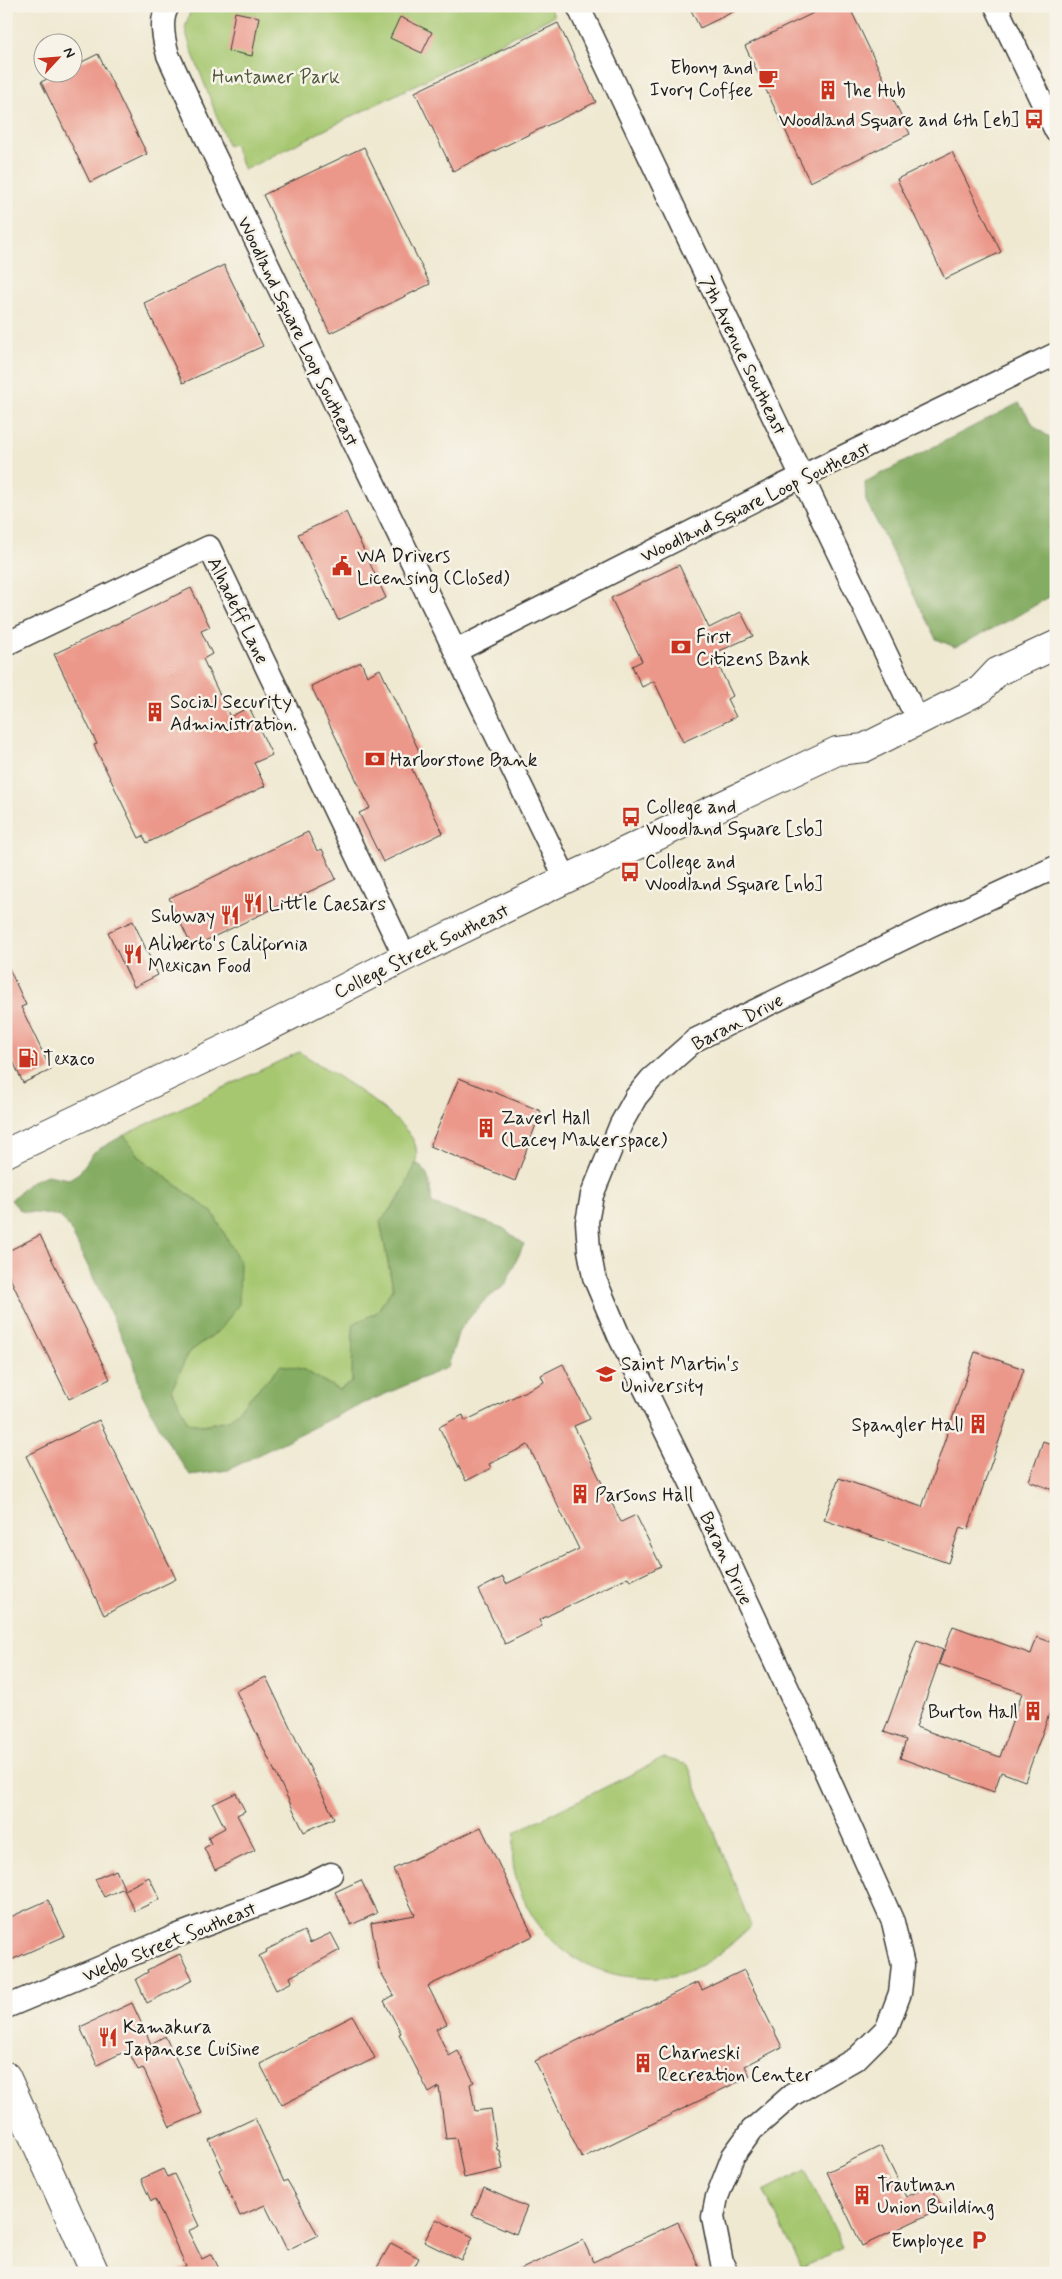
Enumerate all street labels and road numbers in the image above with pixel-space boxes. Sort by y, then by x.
street label: Woodland Square Loop Southeast [231,213,364,451]
street label: 7th Avenue Southeast [693,272,792,439]
street label: Woodland Square Loop Southeast [637,436,875,569]
street label: Alhadeff Lane [201,553,274,668]
street label: College Street Southeast [330,898,514,1006]
street label: Baran Drive [688,988,788,1057]
street label: Baran Drive [693,1508,758,1609]
street label: Webb Street Southeast [79,1896,260,1989]

